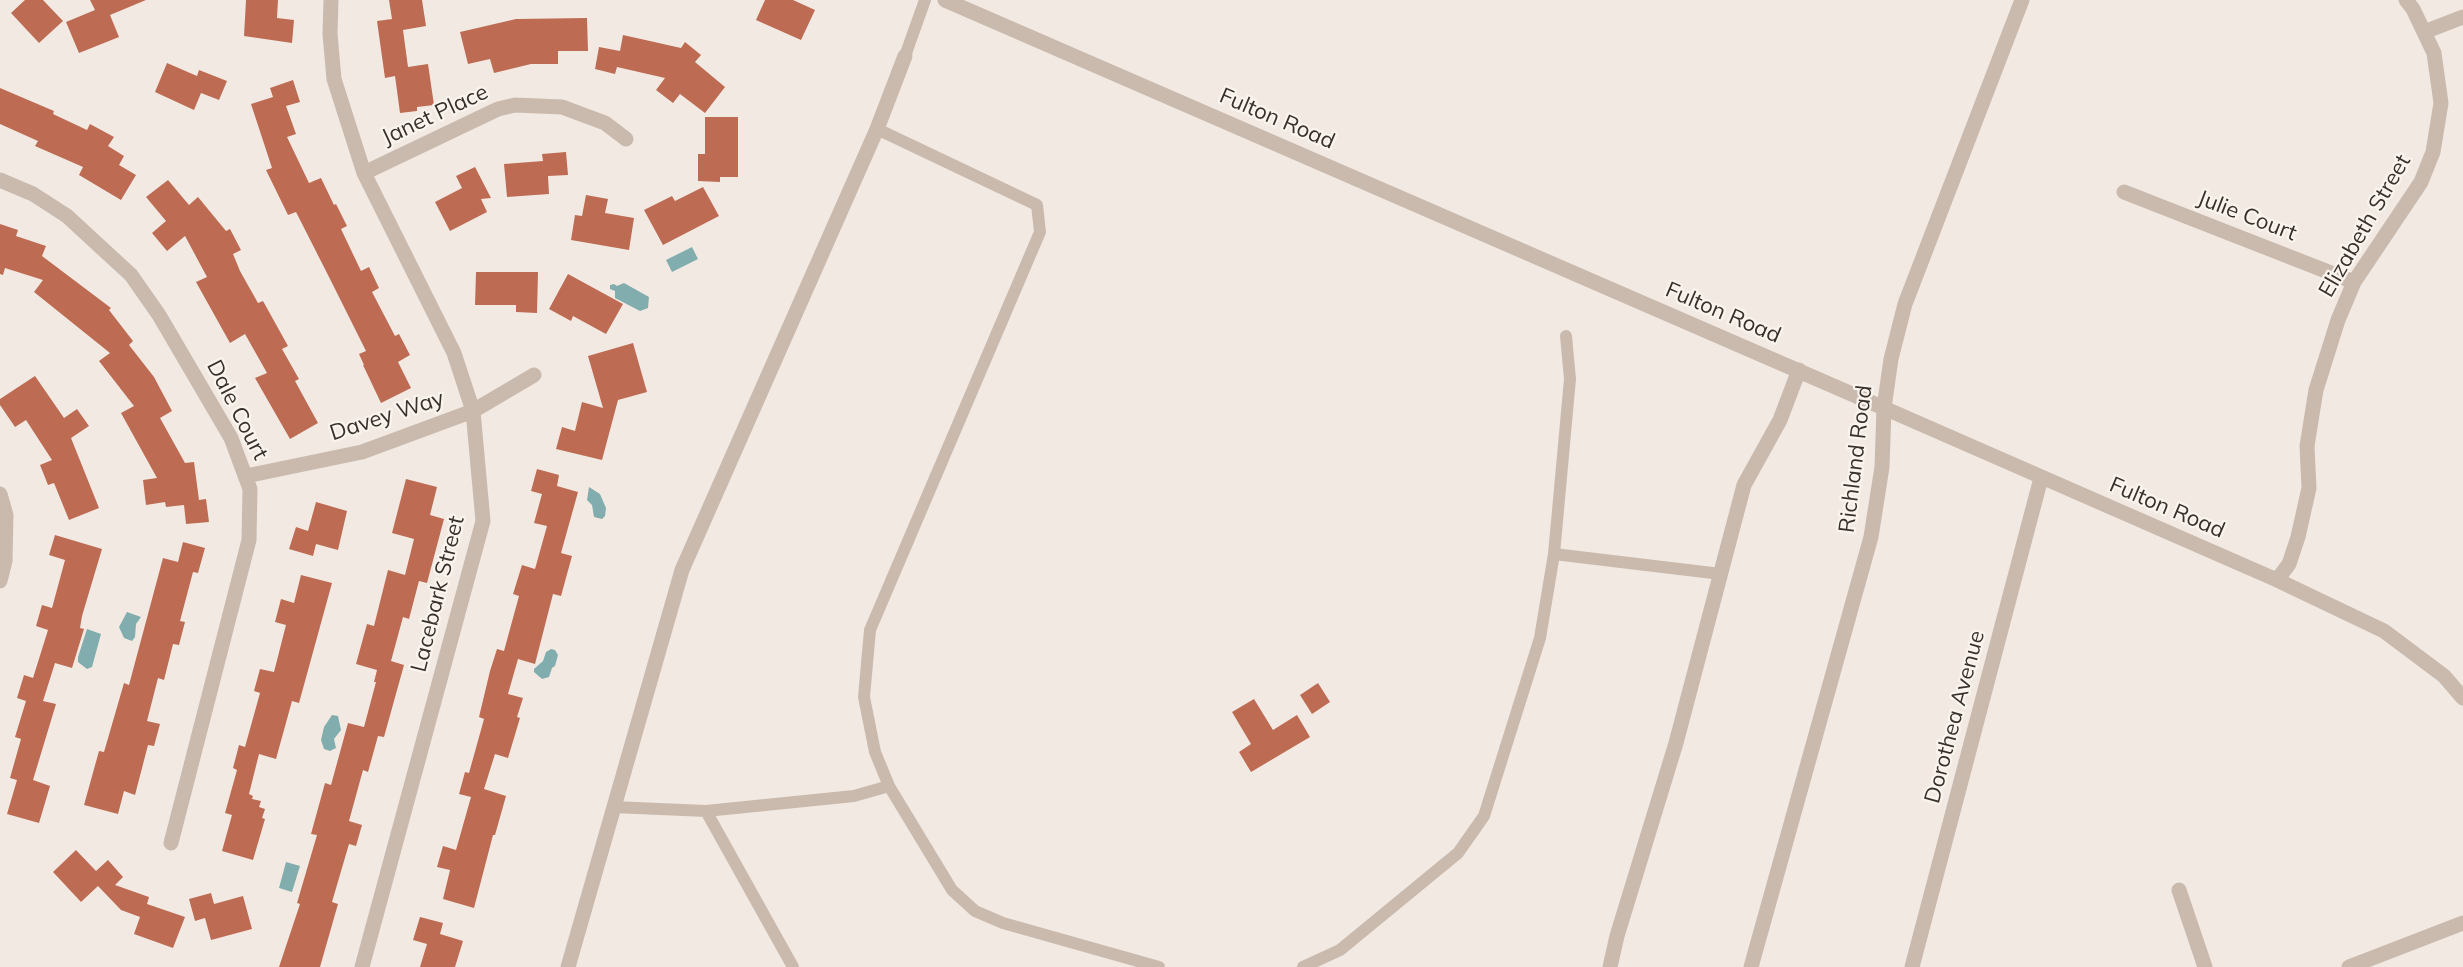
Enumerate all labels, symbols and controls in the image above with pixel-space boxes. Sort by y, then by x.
street label: Janet Place [378,79,492,151]
street label: Fulton Road [1215,83,1339,155]
street label: Elizabeth Street [2314,150,2416,302]
street label: Julie Court [2194,185,2300,247]
street label: Fulton Road [1661,277,1785,349]
street label: Dale Court [201,356,273,464]
street label: Richland Road [1834,384,1878,534]
street label: Davey Way [327,385,447,447]
street label: Fulton Road [2105,472,2229,544]
street label: Lacebark Street [406,513,470,675]
street label: Dorothea Avenue [1919,628,1991,806]

